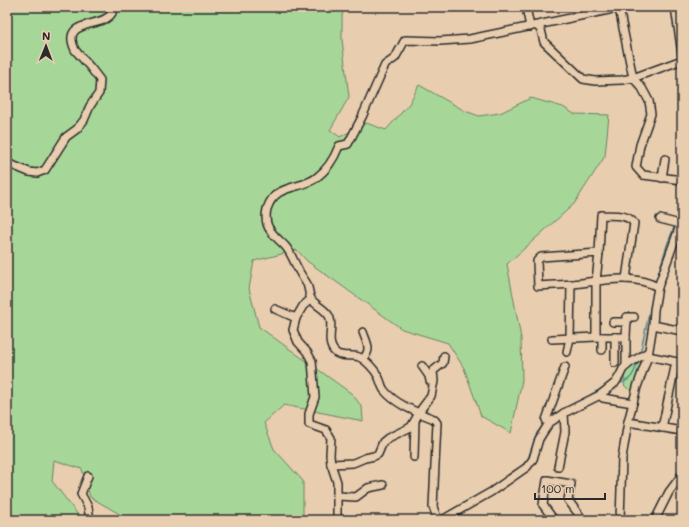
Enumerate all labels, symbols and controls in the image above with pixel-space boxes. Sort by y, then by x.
north arrow [26,26,66,66]
text: N [42,28,50,43]
scale bar [535,475,605,501]
text: 100 m [541,480,575,496]

